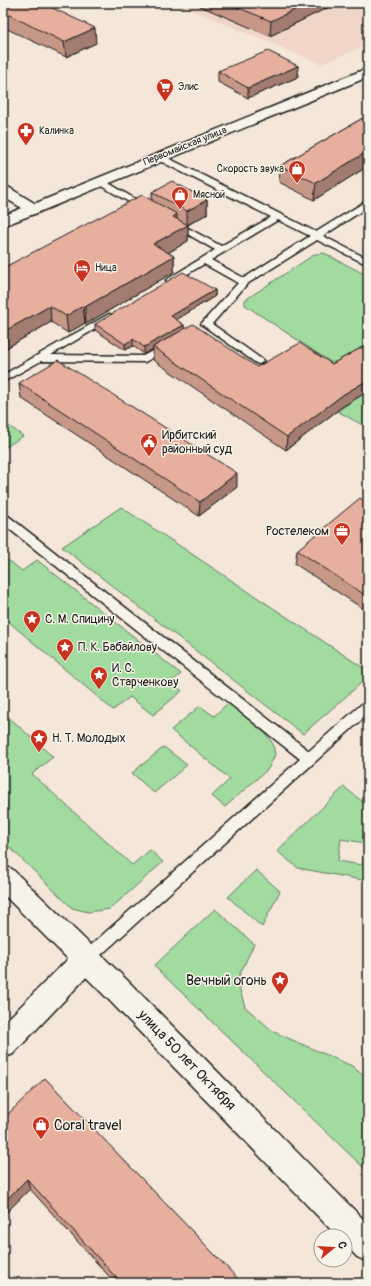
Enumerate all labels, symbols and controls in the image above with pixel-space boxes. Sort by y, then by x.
supermarket icon: Элис [155,77,175,102]
place label: Элис [178,81,199,93]
pharmacy icon: Калинка [16,121,36,146]
street label: Первомайская улица [142,124,229,168]
place label: Калинка [39,125,74,137]
shop icon: Скорость звука [287,159,307,184]
place label: Скорость звука [217,163,284,175]
shop icon: Мясной [170,185,190,210]
place label: Мясной [193,189,225,201]
hotel icon: Ница [72,258,92,283]
place label: Ница [95,262,117,274]
place label: Ирбитский районный суд [162,428,233,457]
public building icon: Ирбитский районный суд [139,432,159,457]
office icon: Ростелеком [332,521,352,546]
place label: Ростелеком [266,524,329,539]
place icon: С. М. Спицину [22,609,42,634]
place label: С. М. Спицину [45,612,114,627]
place icon: П. К. Бабайлову [55,637,75,662]
place label: П. К. Бабайлову [78,640,157,655]
place label: И. С. Старченкову [112,661,178,690]
place icon: И. С. Старченкову [89,665,109,690]
place icon: Н. Т. Молодых [29,728,49,753]
place label: Н. Т. Молодых [52,731,125,746]
place icon: Вечный огонь [270,970,290,995]
place label: Вечный огонь [186,972,267,989]
street label: улица 50 лет Октября [134,1005,239,1114]
shop icon: Coral travel [31,1115,51,1140]
place label: Coral travel [54,1117,122,1134]
north arrow [313,1228,353,1268]
text: С [335,1240,349,1250]

